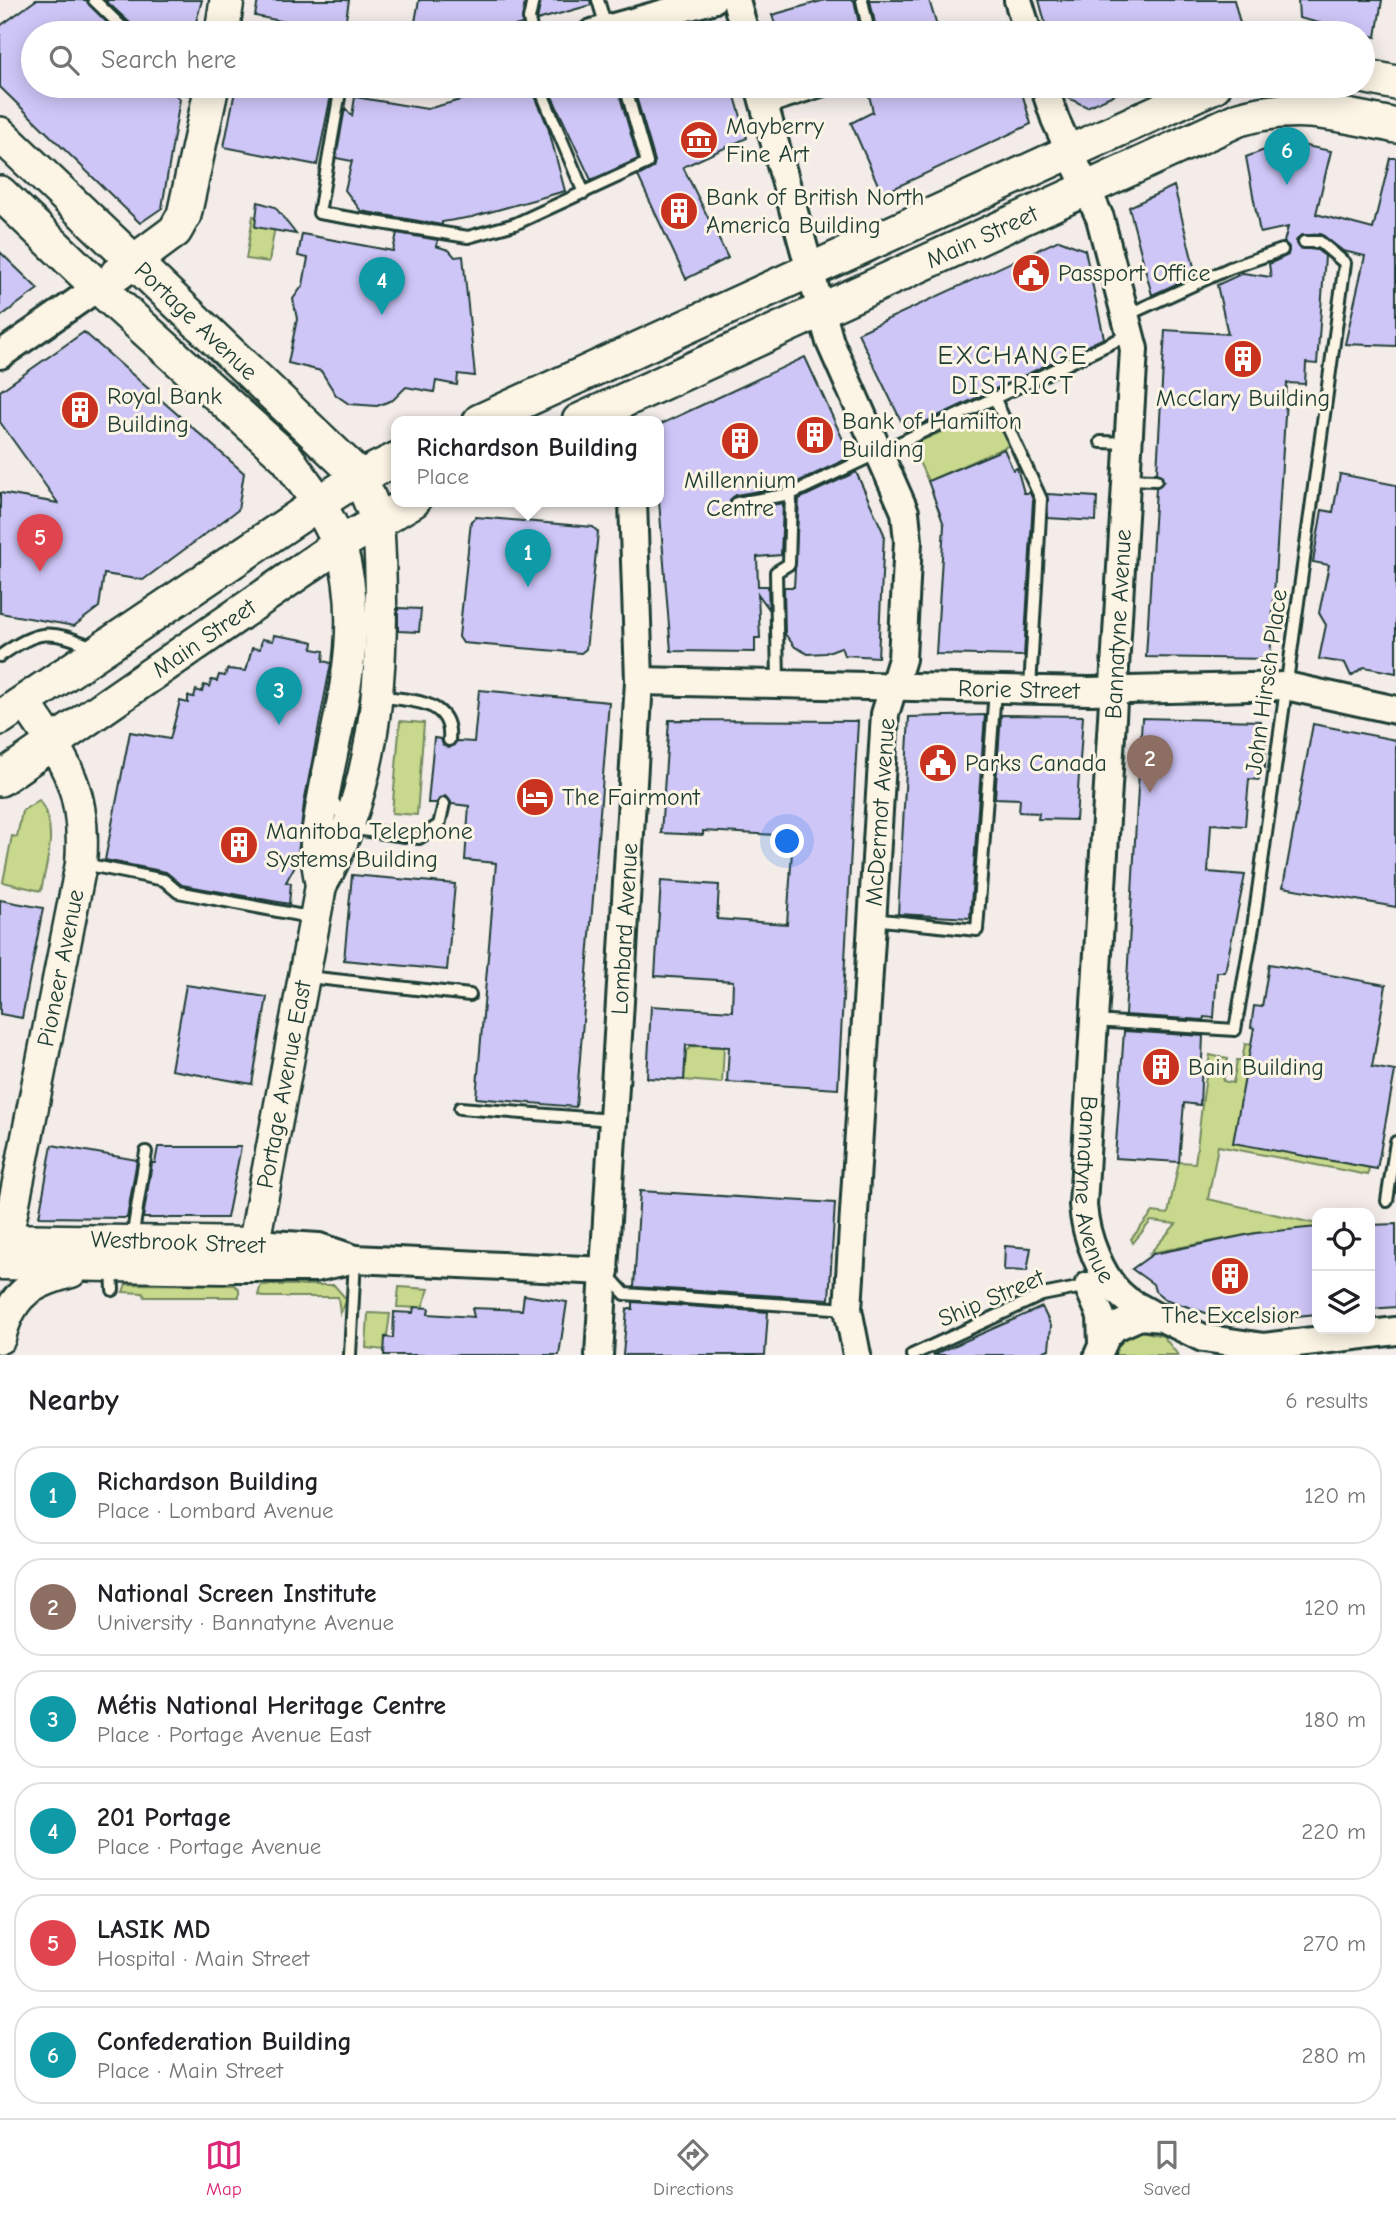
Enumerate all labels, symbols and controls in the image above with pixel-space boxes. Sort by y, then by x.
search box [21,21,1375,98]
icon: search [45,41,83,79]
text: Search here [101,45,236,75]
place label: Mayberry Fine Art [726,112,824,168]
museum icon: Mayberry Fine Art [678,119,720,161]
pin: 6 [1264,127,1310,185]
place label: Bank of British North America Building [706,183,924,239]
building icon: Bank of British North America Building [658,190,700,232]
street label: Main Street [922,199,1043,274]
public building icon: Passport Office [1010,252,1052,294]
street label: Portage Avenue [129,256,263,386]
pin: 4 [359,257,405,315]
place label: Passport Office [1058,259,1211,287]
building icon: McClary Building [1222,338,1264,380]
district label: EXCHANGE DISTRICT [938,341,1088,401]
place label: Royal Bank Building [107,382,222,438]
place label: McClary Building [1156,384,1330,412]
building icon: Royal Bank Building [59,389,101,431]
place label: Bank of Hamilton Building [842,407,1022,463]
building icon: Bank of Hamilton Building [794,414,836,456]
popup [391,416,664,507]
building icon: Millennium Centre [719,420,761,462]
text: Richardson Building [417,433,638,463]
text: Place [417,463,469,490]
place label: Millennium Centre [684,466,796,522]
pin: 5 [17,514,63,572]
street label: Bannatyne Avenue [1099,528,1137,720]
pin: 1 [505,529,551,587]
street label: John Hirsch Place [1239,587,1293,777]
street label: Main Street [147,592,262,683]
pin: 3 [256,667,302,725]
street label: Rorie Street [958,674,1081,705]
street label: McDermot Avenue [859,717,901,907]
pin: 2 [1127,735,1173,793]
public building icon: Parks Canada [917,742,959,784]
place label: Parks Canada [965,749,1107,777]
hotel icon: The Fairmont [514,776,556,818]
place label: The Fairmont [562,783,701,811]
place label: Manitoba Telephone Systems Building [266,817,473,873]
building icon: Manitoba Telephone Systems Building [218,824,260,866]
your location [770,824,804,858]
street label: Lombard Avenue [605,842,643,1015]
street label: Pioneer Avenue [31,887,90,1049]
street label: Portage Avenue East [251,977,317,1191]
building icon: Bain Building [1140,1046,1182,1088]
place label: Bain Building [1188,1053,1324,1081]
street label: Bannatyne Avenue [1069,1095,1121,1288]
map controls [1312,1208,1375,1334]
button: locate [1312,1208,1375,1271]
street label: Westbrook Street [90,1225,267,1259]
building icon: The Excelsior [1209,1255,1251,1297]
street label: Ship Street [934,1263,1049,1333]
button: layers [1312,1271,1375,1334]
place label: The Excelsior [1161,1301,1299,1329]
text: Nearby [28,1383,119,1418]
text: 6 results [1285,1387,1368,1414]
text: Richardson Building [97,1467,319,1497]
text: 1 [48,1482,58,1509]
text: 120 m [1304,1482,1366,1509]
text: Place · Lombard Avenue [97,1497,334,1524]
text: National Screen Institute [97,1579,376,1609]
text: 2 [47,1594,59,1621]
text: 120 m [1304,1594,1366,1621]
text: University · Bannatyne Avenue [97,1609,394,1636]
text: Métis National Heritage Centre [97,1691,446,1721]
text: 3 [47,1706,59,1733]
text: 180 m [1304,1706,1366,1733]
text: Place · Portage Avenue East [97,1721,371,1748]
text: 201 Portage [97,1803,231,1833]
text: 4 [48,1818,58,1845]
text: 220 m [1301,1818,1366,1845]
text: Place · Portage Avenue [97,1833,321,1860]
text: LASIK MD [97,1915,210,1945]
text: 5 [47,1930,59,1957]
text: 270 m [1302,1930,1366,1957]
text: Hospital · Main Street [97,1945,309,1972]
text: Confederation Building [97,2027,352,2057]
text: 6 [47,2042,59,2069]
text: 280 m [1301,2042,1366,2069]
text: Place · Main Street [97,2057,283,2084]
tab: Map [205,2136,243,2200]
tab: Directions [653,2136,733,2200]
tab: Saved [1144,2136,1191,2200]

